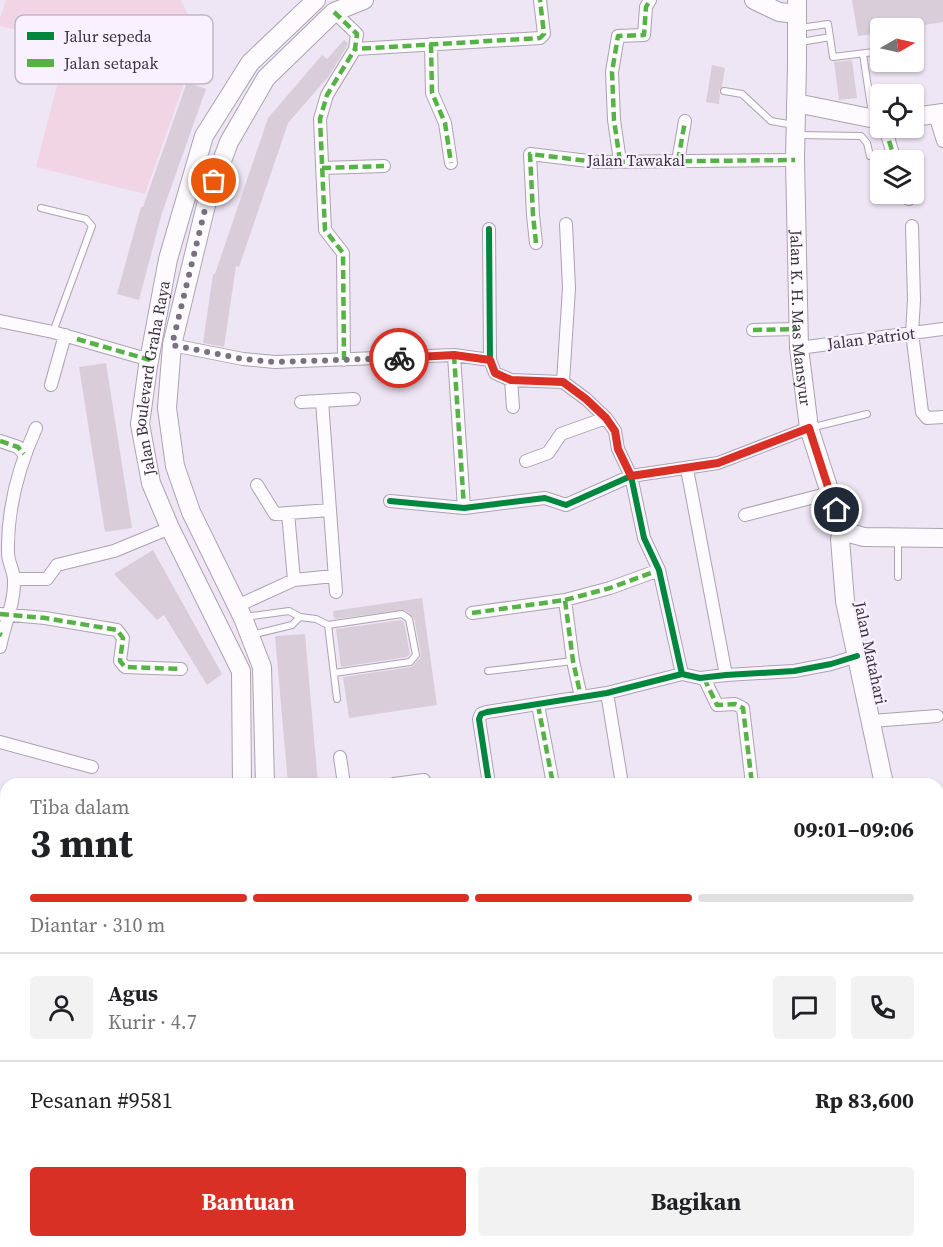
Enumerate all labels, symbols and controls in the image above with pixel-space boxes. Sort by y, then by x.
legend [15,15,213,84]
north arrow [870,18,924,72]
map controls [870,18,924,204]
text: Jalur sepeda [63,25,152,47]
text: Jalan setapak [63,52,158,74]
button: locate [870,84,924,138]
street label: Jalan Tawakal [586,149,685,171]
button: layers [870,150,924,204]
pin [188,155,239,206]
icon: bag [197,164,230,197]
street label: Jalan K. H. Mas Mansyur [785,229,817,407]
street label: Jalan Boulevard Graha Raya [129,278,175,478]
street label: Jalan Patriot [825,322,917,354]
courier [369,328,429,388]
icon: bike [383,342,416,375]
pin [811,484,862,535]
icon: home [820,493,853,526]
street label: Jalan Matahari [849,599,893,707]
text: Tiba dalam [30,793,130,821]
text: 09:01–09:06 [794,814,914,844]
text: 3 mnt [30,817,133,870]
text: Diantar · 310 m [30,911,165,939]
button: person [30,976,93,1039]
button: chat [773,976,836,1039]
button: phone [851,976,914,1039]
text: Agus [108,978,158,1008]
text: Kurir · 4.7 [108,1008,197,1036]
text: Pesanan #9581 [30,1085,173,1115]
text: Rp 83,600 [815,1085,914,1115]
button: Bantuan [30,1167,466,1236]
button: Bagikan [478,1167,914,1236]

